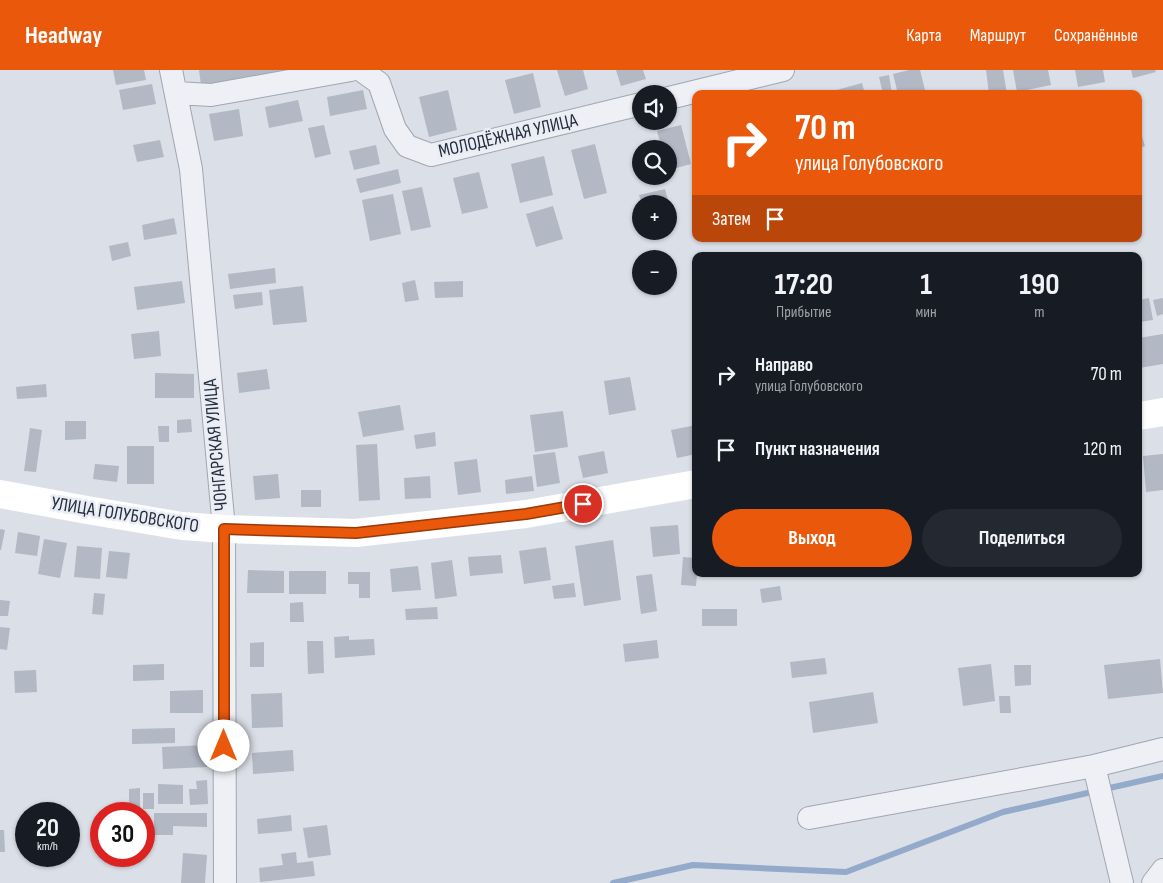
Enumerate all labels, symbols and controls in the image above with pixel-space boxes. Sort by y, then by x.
text: Headway [25,21,102,50]
text: Карта [906,25,942,46]
text: Маршрут [970,25,1026,46]
text: Сохранённые [1054,25,1138,46]
map controls [632,85,677,295]
button: sound [632,85,677,130]
text: 70 m [795,107,855,150]
street label: МОЛОДЁЖНАЯ УЛИЦА [436,109,581,163]
icon: right [712,110,777,175]
button: search [632,140,677,185]
text: улица Голубовского [795,150,943,177]
button: + [632,195,677,240]
icon: arrive [761,205,789,233]
text: Затем [712,208,751,231]
button: − [632,250,677,295]
text: 17:20 [774,267,833,303]
text: 1 [920,267,932,303]
text: 190 [1019,267,1059,303]
text: Прибытие [776,303,832,322]
text: мин [916,303,937,322]
text: m [1034,303,1044,322]
text: Направо [755,354,813,377]
icon: right [712,361,740,389]
text: 70 m [1091,363,1122,386]
street label: ЧОНГАРСКАЯ УЛИЦА [199,377,233,512]
text: улица Голубовского [755,377,863,396]
icon: arrive [712,436,740,464]
text: Пункт назначения [755,438,880,461]
text: 120 m [1084,438,1122,461]
pin [562,483,604,525]
icon: arrive [569,490,597,518]
street label: УЛИЦА ГОЛУБОВСКОГО [50,492,200,538]
button: Выход [712,509,912,567]
button: Поделиться [922,509,1122,567]
position arrow [197,719,249,771]
speed limit sign: 30 [90,802,155,867]
text: 20 [36,813,59,844]
text: km/h [37,839,58,854]

